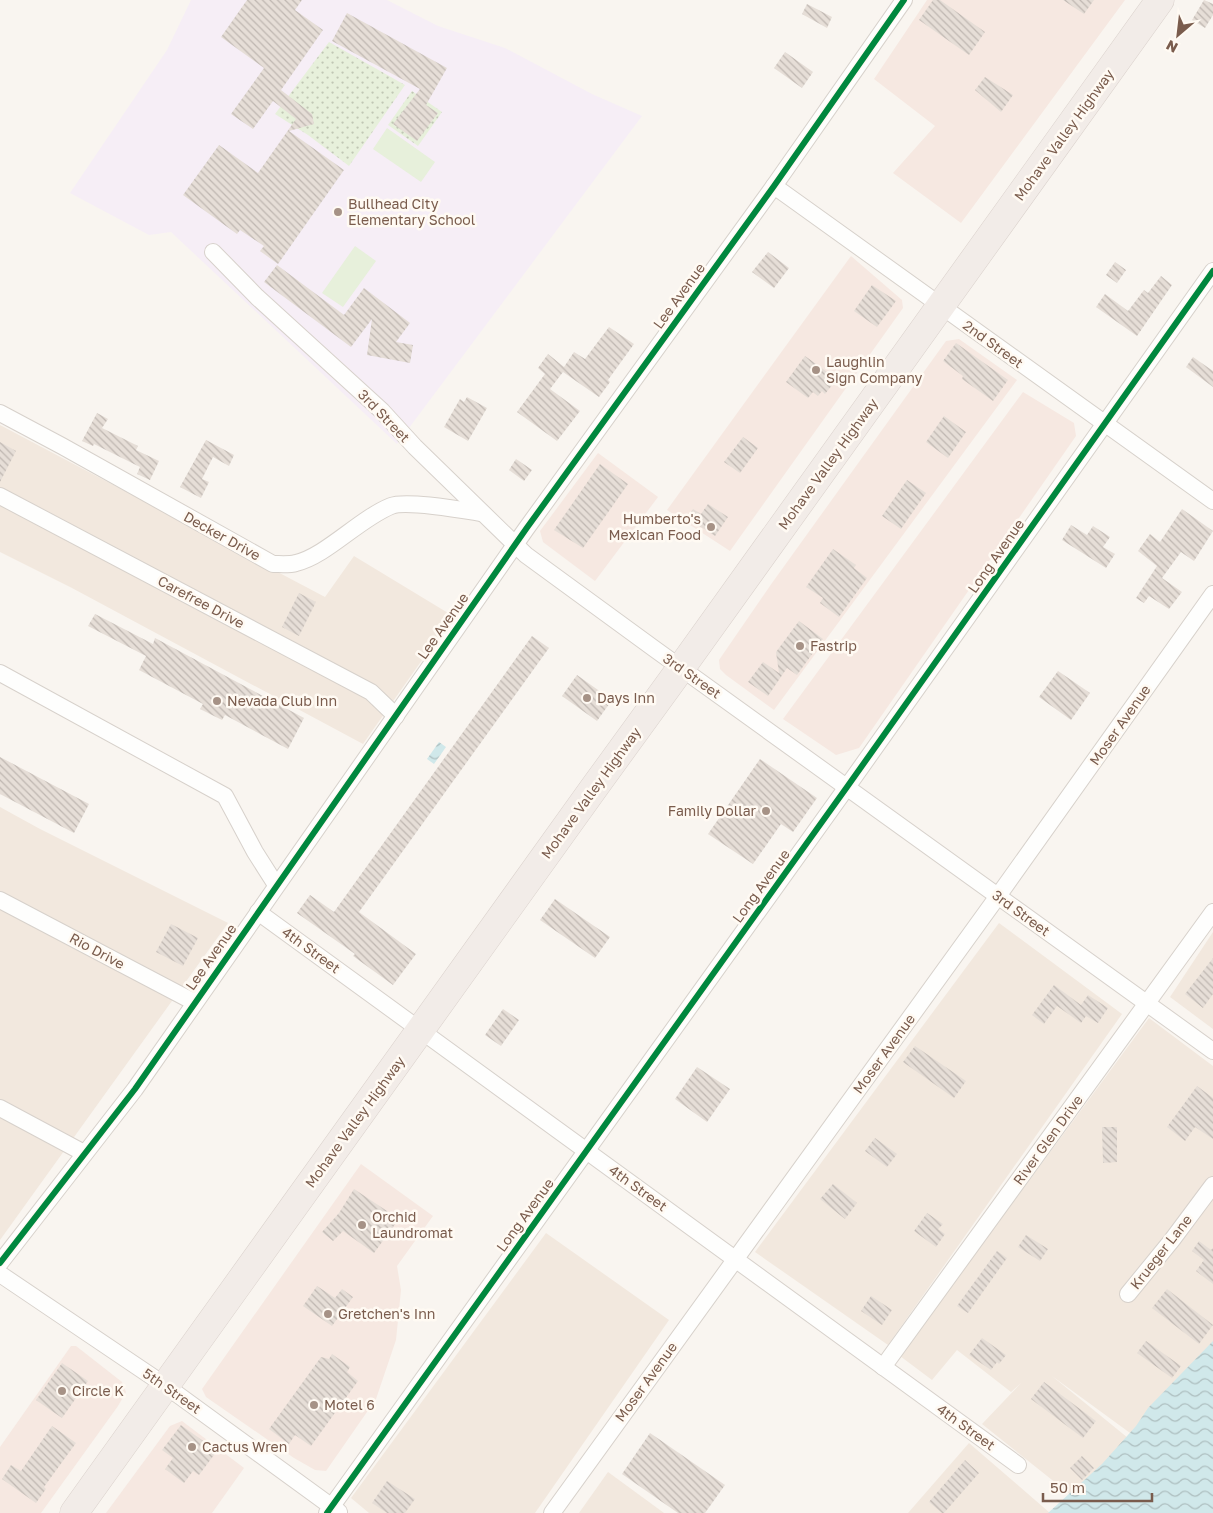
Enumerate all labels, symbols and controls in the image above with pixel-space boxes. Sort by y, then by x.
north arrow [1153,10,1203,60]
text: N [1163,37,1180,57]
street label: Mohave Valley Highway [1010,66,1117,204]
place label: Bullhead City Elementary School [348,195,475,228]
marker: Bullhead City Elementary School [332,206,344,218]
street label: Lee Avenue [649,260,708,332]
street label: 2nd Street [960,316,1027,371]
place label: Laughlin Sign Company [826,353,923,386]
marker: Laughlin Sign Company [810,364,822,376]
street label: 3rd Street [355,386,414,446]
street label: Mohave Valley Highway [774,395,881,533]
street label: Decker Drive [181,508,264,564]
place label: Humberto's Mexican Food [608,510,701,543]
street label: Long Avenue [964,515,1027,596]
marker: Humberto's Mexican Food [705,521,717,533]
street label: Carefree Drive [155,572,247,632]
street label: Lee Avenue [414,589,472,662]
place label: Fastrip [810,637,857,654]
marker: Fastrip [794,640,806,652]
street label: 3rd Street [660,649,725,702]
street label: Moser Avenue [1086,681,1154,768]
place label: Days Inn [597,689,655,706]
place label: Nevada Club Inn [227,692,337,709]
marker: Days Inn [581,692,593,704]
marker: Nevada Club Inn [211,695,223,707]
street label: Mohave Valley Highway [537,724,644,862]
place label: Family Dollar [668,802,757,819]
marker: Family Dollar [760,805,772,817]
street label: Long Avenue [728,846,793,926]
street label: 3rd Street [989,886,1053,939]
street label: Lee Avenue [182,920,240,993]
street label: 4th Street [279,923,344,976]
street label: Rio Drive [67,929,128,972]
street label: Moser Avenue [849,1011,918,1097]
street label: Mohave Valley Highway [301,1053,408,1191]
street label: River Glen Drive [1009,1091,1086,1188]
street label: 4th Street [606,1161,671,1214]
street label: Long Avenue [492,1175,557,1255]
place label: Orchid Laundromat [372,1208,453,1241]
street label: Krueger Lane [1126,1211,1195,1292]
marker: Orchid Laundromat [356,1219,368,1231]
place label: Gretchen's Inn [338,1305,435,1322]
marker: Gretchen's Inn [322,1308,334,1320]
street label: Moser Avenue [611,1339,680,1425]
street label: 5th Street [140,1364,205,1417]
place label: Circle K [72,1382,124,1399]
marker: Circle K [56,1385,68,1397]
place label: Motel 6 [324,1396,375,1413]
marker: Motel 6 [308,1399,320,1411]
street label: 4th Street [934,1400,999,1453]
place label: Cactus Wren [202,1438,287,1455]
marker: Cactus Wren [186,1441,198,1453]
scale bar [1043,1470,1152,1502]
text: 50 m [1050,1478,1085,1496]

